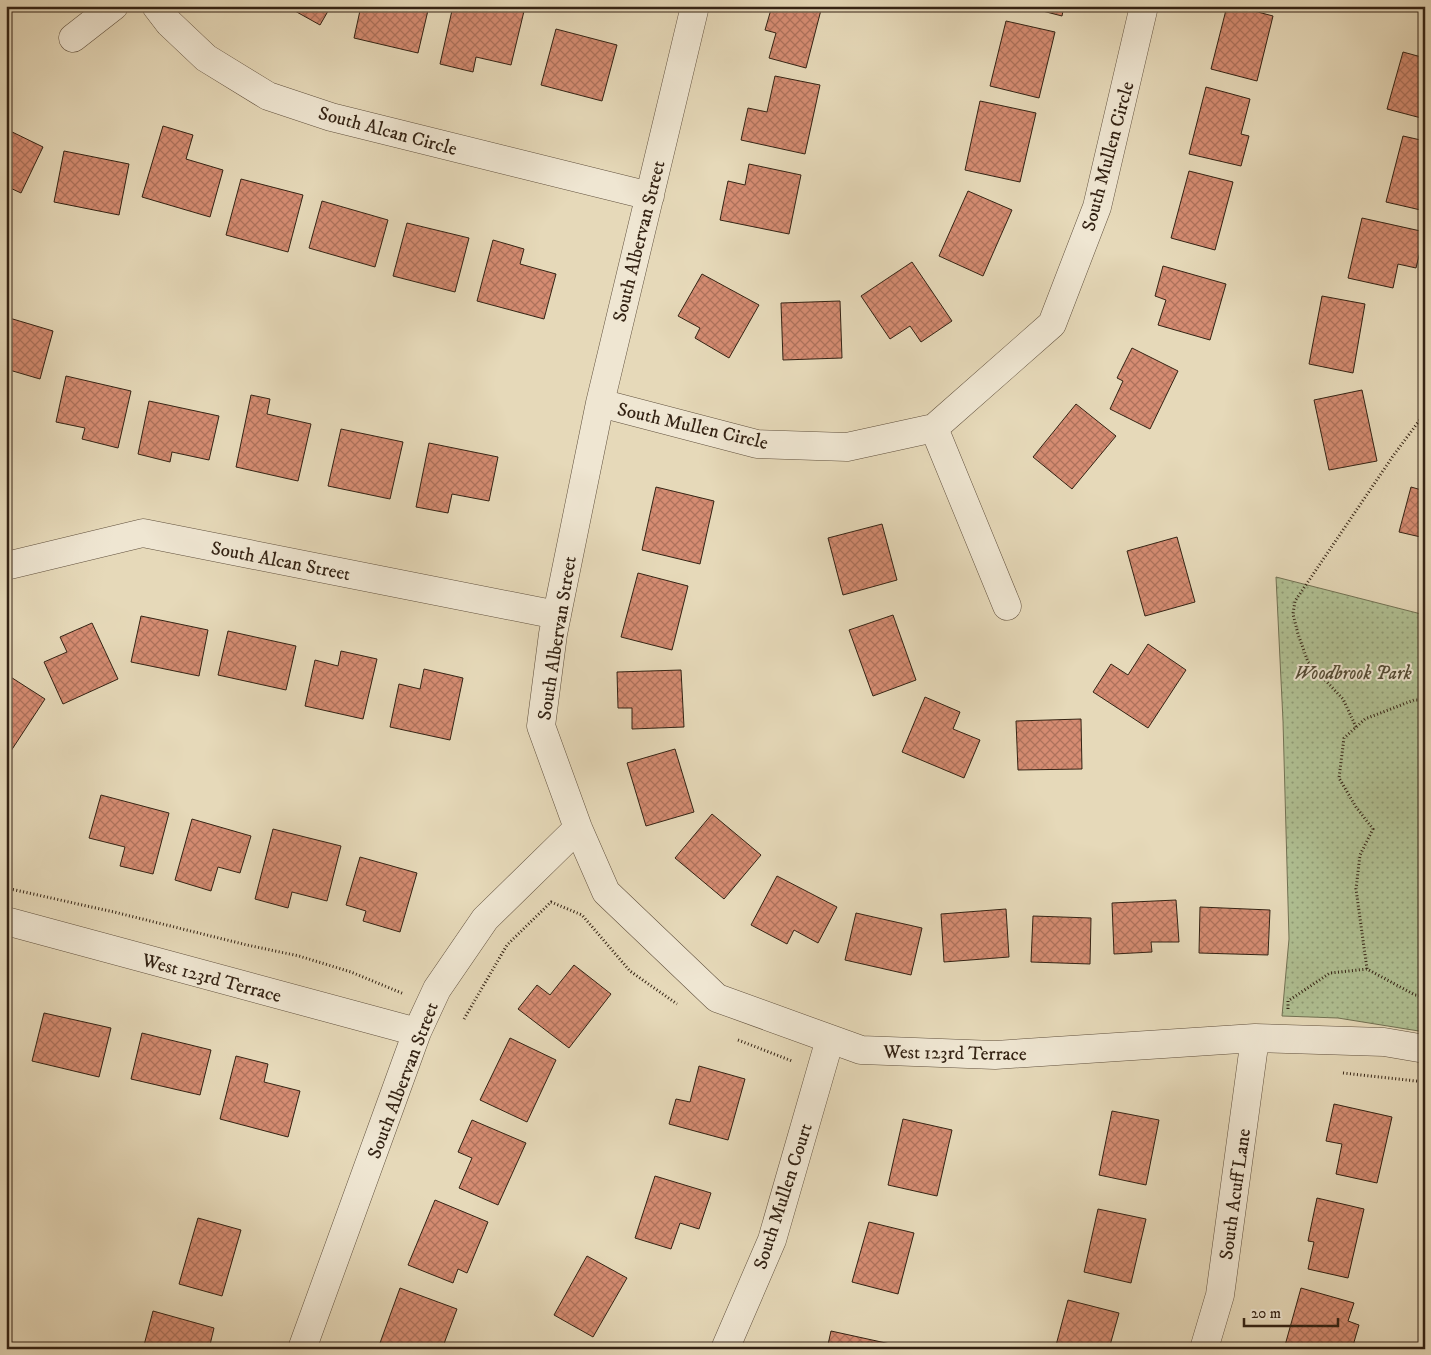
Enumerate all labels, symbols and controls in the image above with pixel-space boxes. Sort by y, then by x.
street label: South Mullen Circle [1077,79,1140,234]
street label: South Alcan Circle [316,102,460,161]
street label: South Albervan Street [608,158,671,325]
street label: South Mullen Circle [615,398,770,455]
street label: South Alcan Street [209,537,352,586]
street label: South Albervan Street [533,555,582,722]
park label: Woodbrook Park [1294,662,1412,685]
street label: West 123rd Terrace [138,949,284,1008]
street label: South Albervan Street [363,999,444,1162]
street label: West 123rd Terrace [882,1041,1027,1066]
street label: South Mullen Court [749,1121,818,1272]
street label: South Acuff Lane [1215,1127,1256,1261]
scale bar [1244,1295,1337,1327]
text: 20 m [1251,1304,1281,1323]

